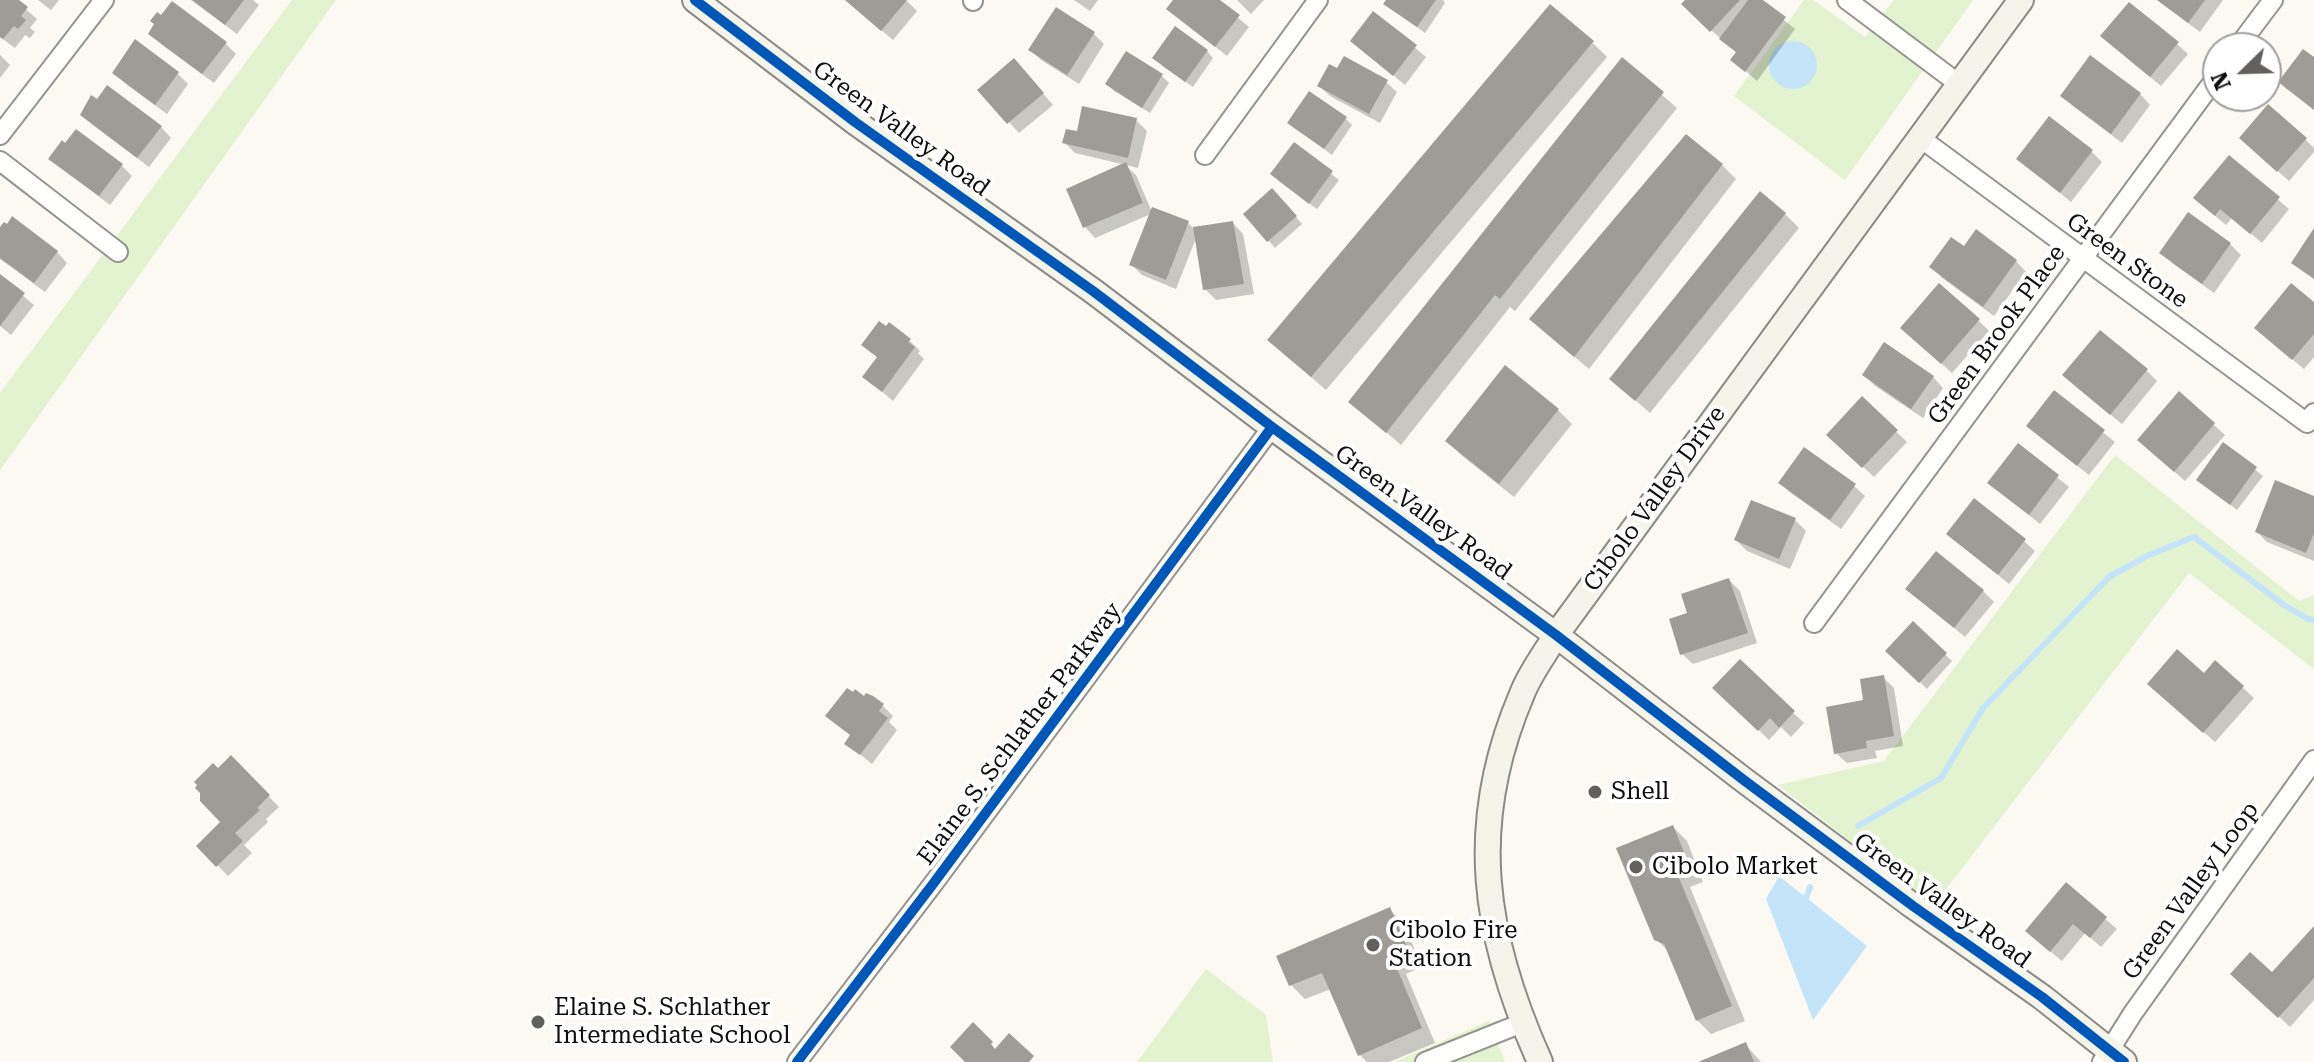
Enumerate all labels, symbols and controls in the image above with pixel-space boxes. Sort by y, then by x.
north arrow [2202,32,2282,112]
street label: Green Valley Road [807,55,995,203]
text: N [2206,68,2236,93]
street label: Green Stone [2061,207,2193,315]
street label: Green Brook Place [1922,240,2072,430]
street label: Cibolo Valley Drive [1578,401,1732,597]
street label: Green Valley Road [1329,439,1517,587]
street label: Elaine S. Schlather Parkway [912,597,1128,871]
place label: Shell [1611,778,1669,806]
marker: Shell [1586,783,1604,801]
street label: Green Valley Loop [2117,796,2265,986]
street label: Green Valley Road [1848,827,2036,975]
place label: Cibolo Market [1652,853,1818,881]
marker: Cibolo Market [1627,858,1645,876]
place label: Cibolo Fire Station [1389,917,1517,973]
marker: Cibolo Fire Station [1364,936,1382,954]
place label: Elaine S. Schlather Intermediate School [554,994,790,1050]
marker: Elaine S. Schlather Intermediate School [529,1013,547,1031]

